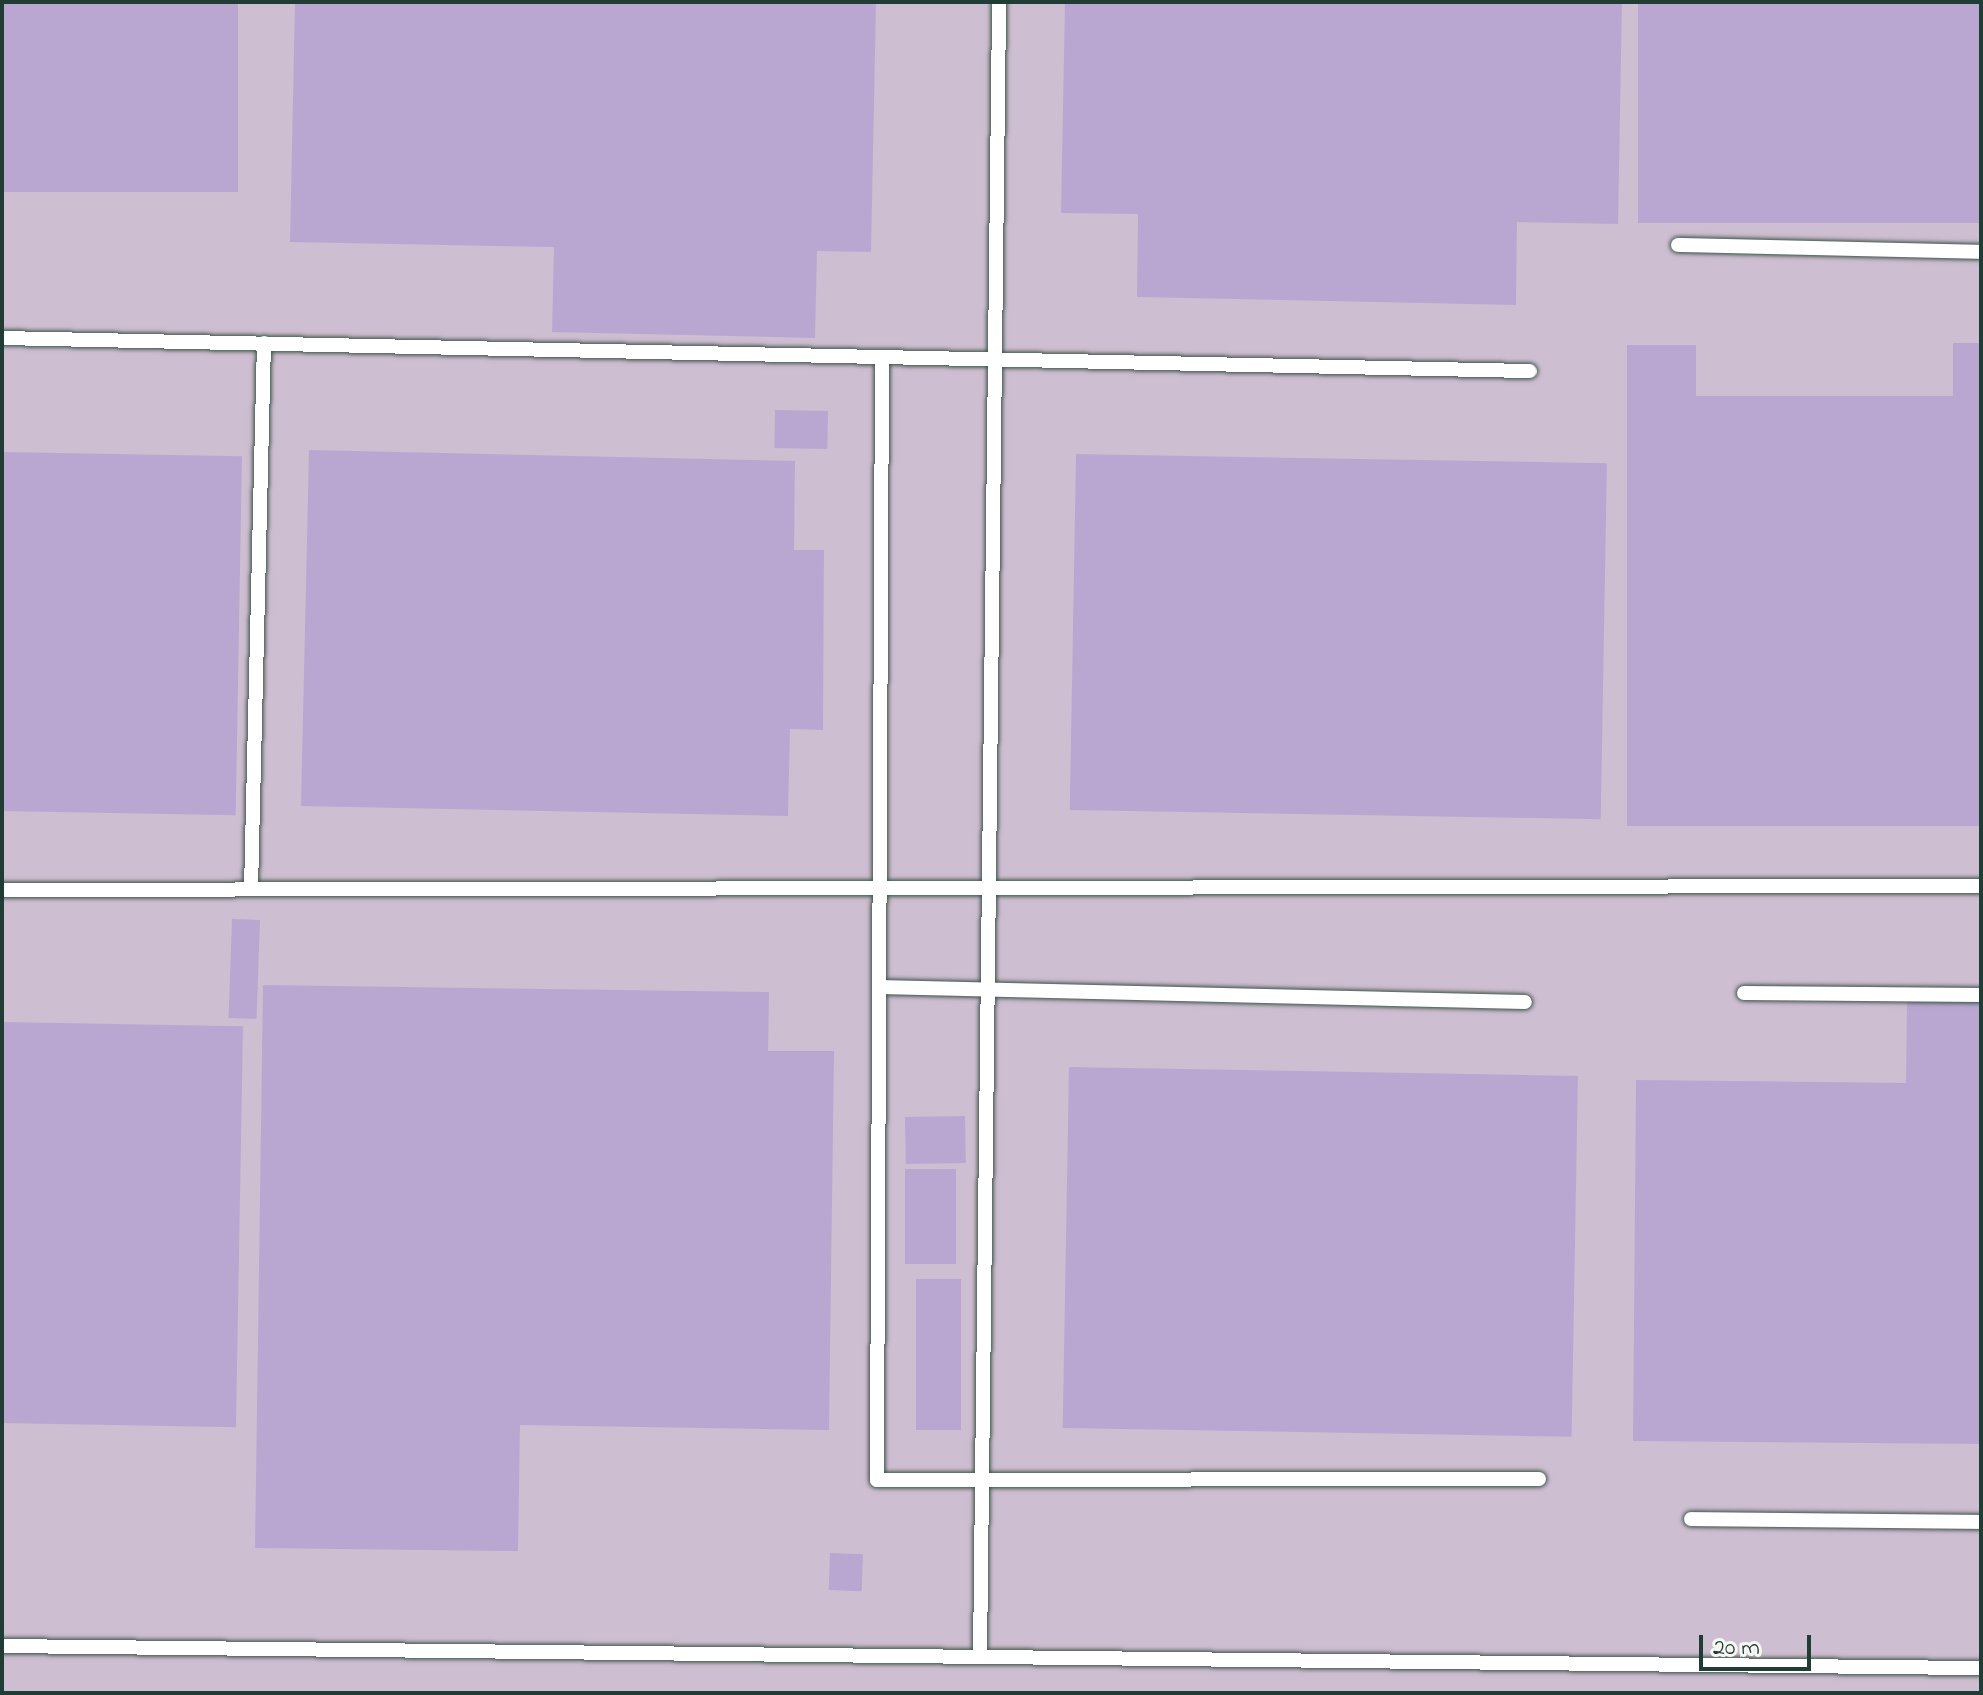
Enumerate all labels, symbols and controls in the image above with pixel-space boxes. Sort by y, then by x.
scale bar [1703,1619,1815,1669]
text: 20 m [1713,1631,1760,1666]

